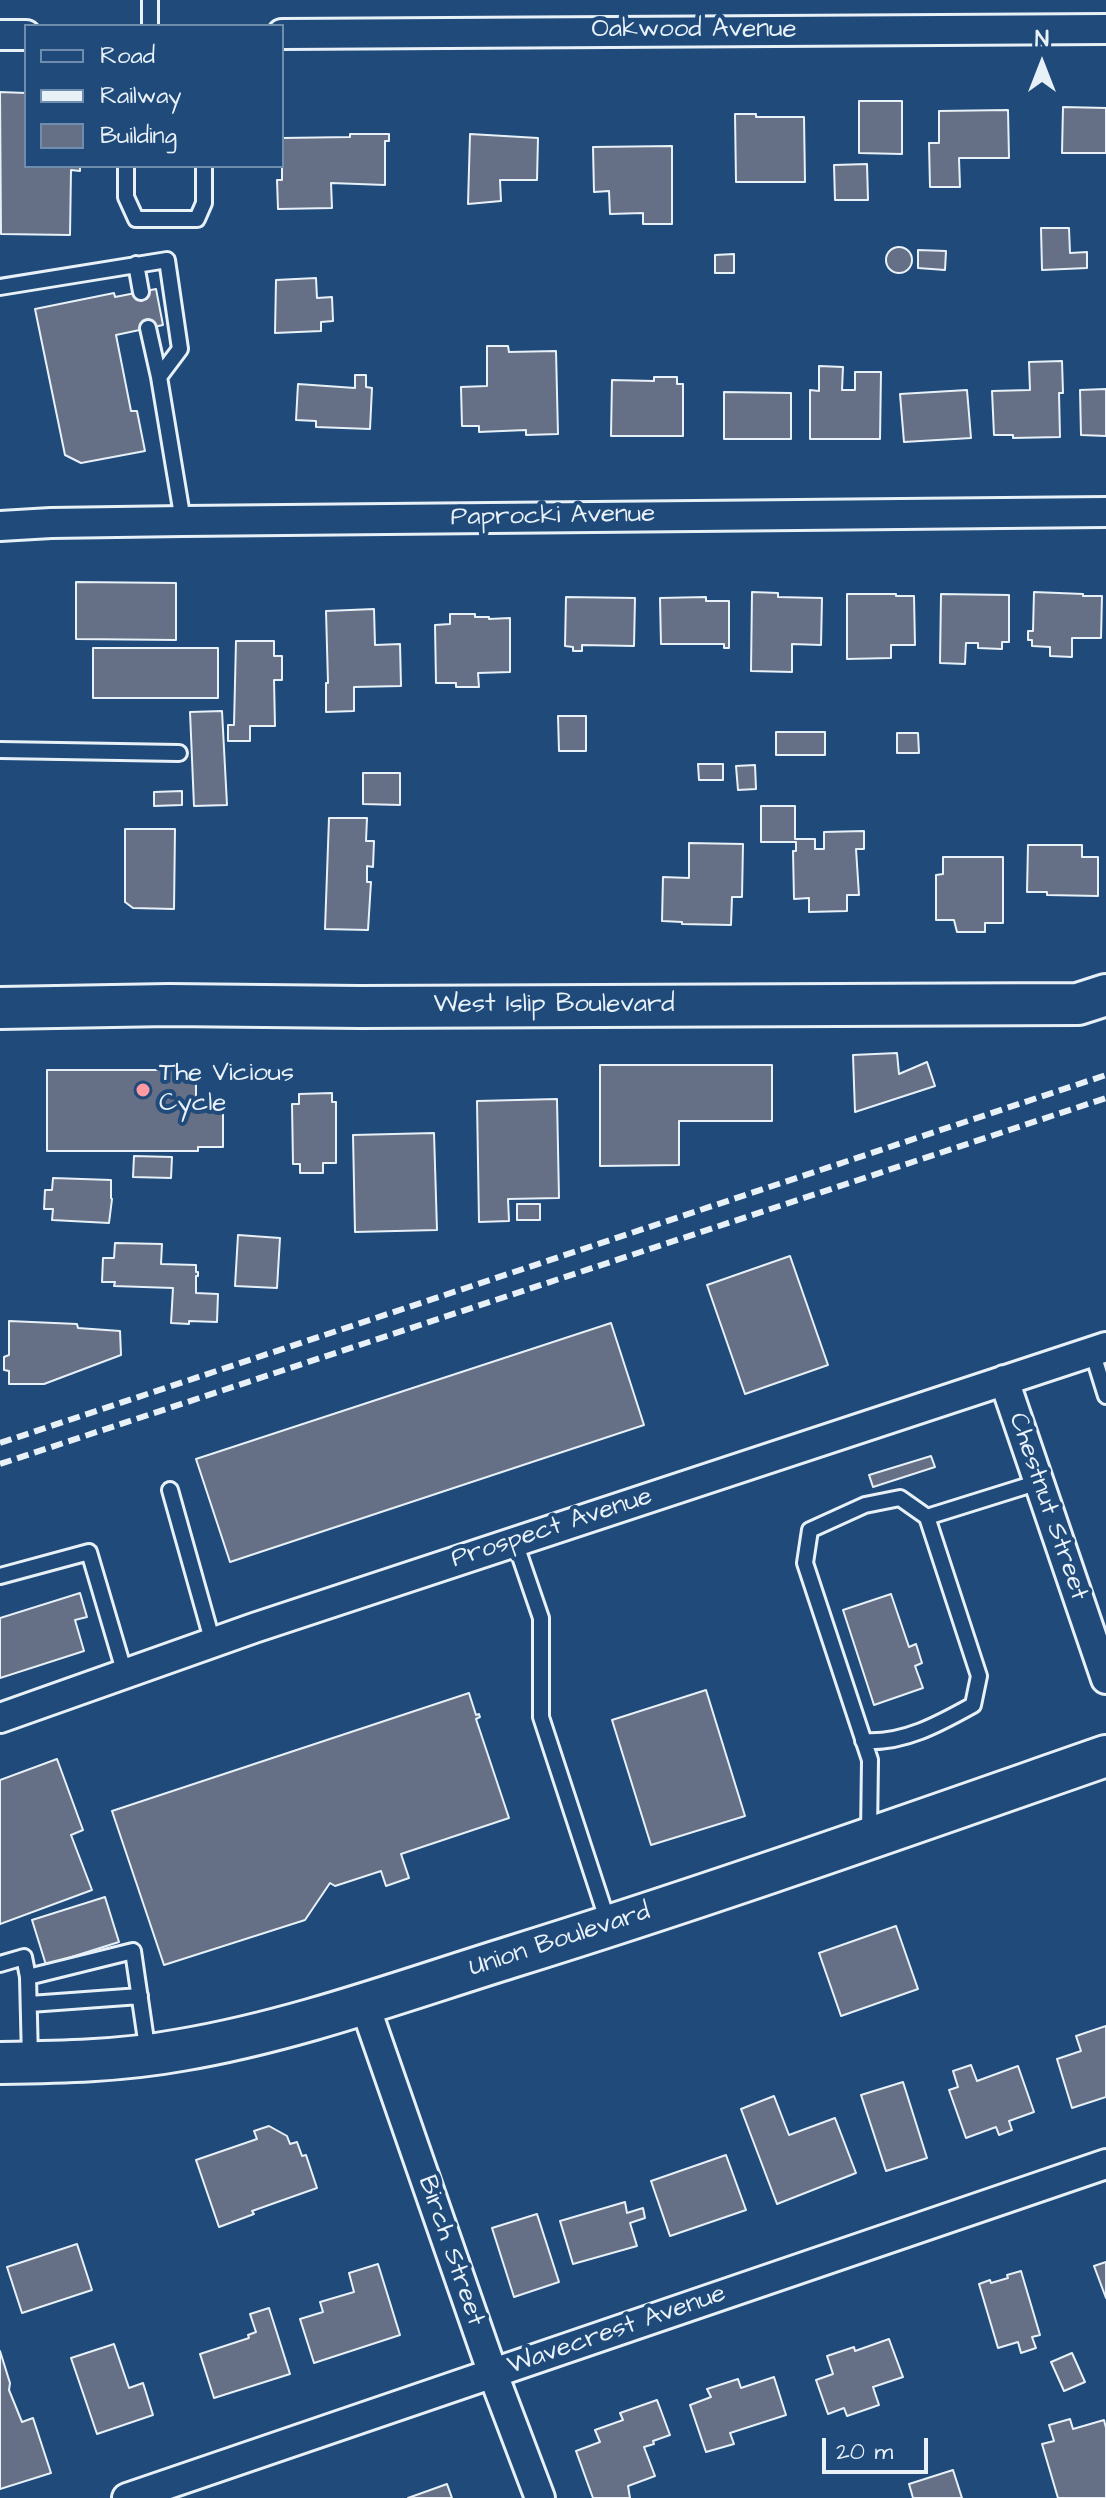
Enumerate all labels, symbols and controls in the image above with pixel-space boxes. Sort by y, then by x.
street label: Oakwood Avenue [591,15,797,47]
legend [24,24,284,168]
north arrow [1002,24,1082,104]
text: N [1035,24,1049,55]
text: Road [100,39,155,73]
text: Railway [100,79,182,113]
text: Building [100,119,177,153]
street label: Paprocki Avenue [450,500,656,534]
street label: West Islip Boulevard [433,990,675,1022]
place label: The Vicious Cycle [159,1059,294,1120]
marker: The Vicious Cycle [134,1081,152,1099]
street label: Chestnut Street [1000,1409,1094,1605]
street label: Prospect Avenue [448,1482,656,1576]
street label: Union Boulevard [466,1897,654,1985]
street label: Birch Street [410,2172,490,2330]
street label: Wavecrest Avenue [504,2279,730,2383]
scale bar [826,2422,932,2472]
text: 20 m [836,2435,893,2469]

